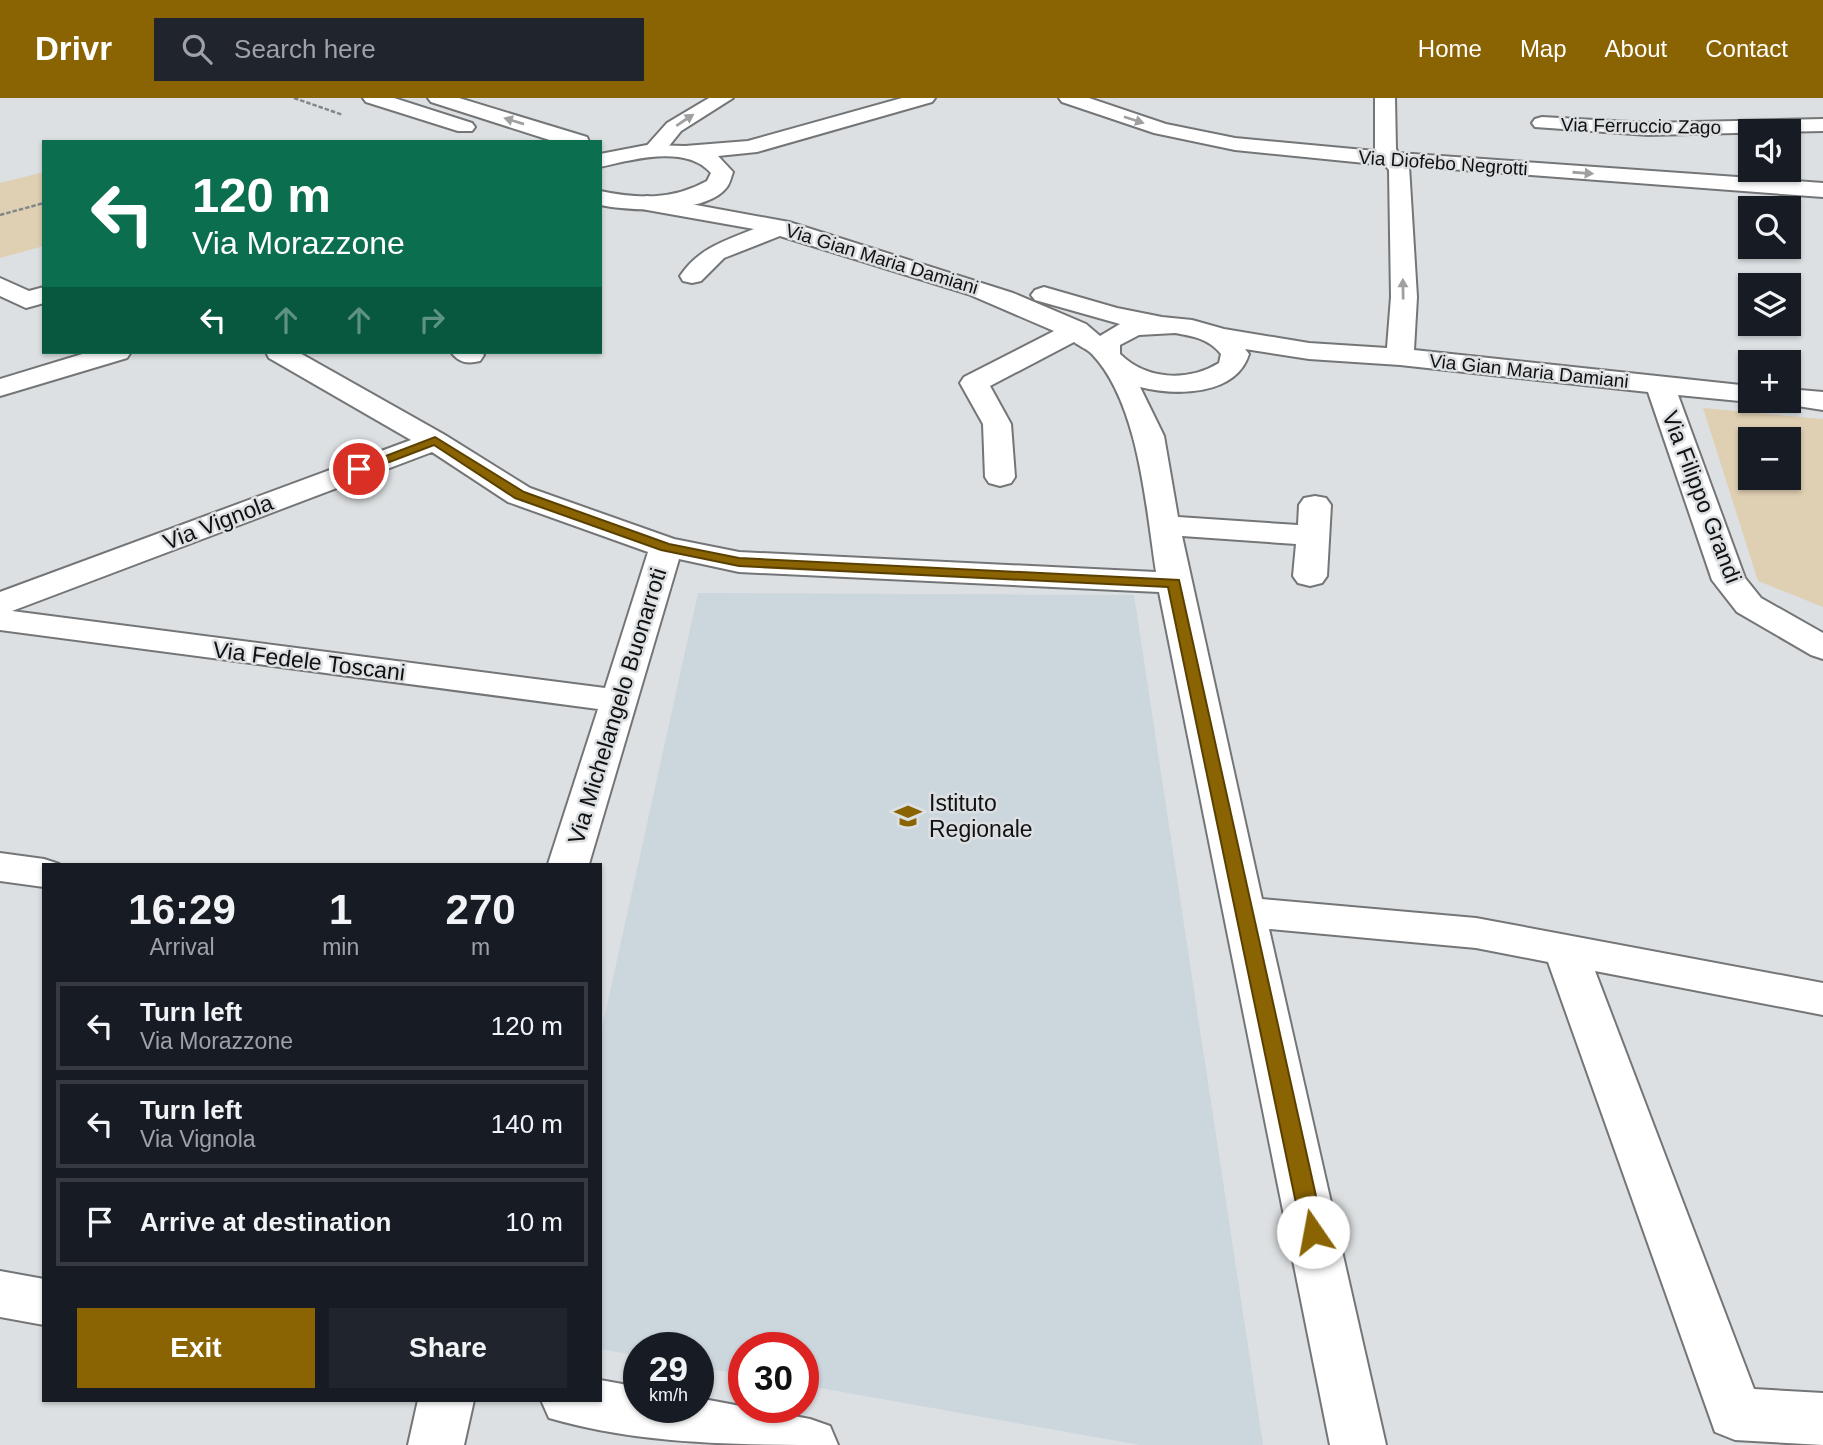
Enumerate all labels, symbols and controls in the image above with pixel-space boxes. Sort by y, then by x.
search box [154,18,644,81]
text: Drivr [35,30,112,67]
icon: search [178,30,216,68]
text: Search here [234,34,376,64]
text: Home [1418,35,1482,62]
text: Map [1520,35,1567,62]
text: About [1605,35,1667,62]
text: Contact [1705,35,1788,62]
one-way arrow [675,114,694,127]
street label: Via Ferruccio Zago [1561,114,1721,138]
one-way arrow [1124,115,1145,126]
one-way arrow [503,116,524,126]
map controls [1738,119,1801,490]
button: sound [1738,119,1801,182]
street label: Via Diofebo Negrotti [1358,147,1528,179]
icon: left [77,168,168,259]
text: 120 m [192,168,331,222]
one-way arrow [1572,168,1594,179]
button: search [1738,196,1801,259]
street label: Via Gian Maria Damiani [783,220,981,298]
text: Via Morazzone [192,225,405,261]
button: layers [1738,273,1801,336]
one-way arrow [1398,278,1409,300]
icon: left [194,301,232,339]
icon: ahead [267,301,305,339]
icon: ahead [340,301,378,339]
icon: right [413,301,451,339]
street label: Via Gian Maria Damiani [1428,350,1630,392]
button: + [1738,350,1801,413]
street label: Via Filippo Grandi [1657,407,1747,587]
button: − [1738,427,1801,490]
pin [329,439,389,499]
icon: arrive [340,450,378,488]
street label: Via Vignola [159,489,277,555]
street label: Via Michelangelo Buonarroti [563,565,671,847]
street label: Via Fedele Toscani [211,636,407,686]
place label: Istituto Regionale [929,790,1033,842]
school or university icon: Istituto Regionale [893,801,923,831]
text: 16:29 [128,886,236,933]
text: 1 [329,886,352,933]
text: 270 [446,886,516,933]
text: Arrival [149,934,215,960]
text: min [322,934,359,960]
text: m [471,934,490,960]
text: Turn left [140,997,242,1027]
icon: left [81,1007,119,1045]
text: 120 m [491,1011,563,1041]
text: Via Morazzone [140,1028,293,1054]
text: Turn left [140,1095,242,1125]
icon: left [81,1105,119,1143]
text: 140 m [491,1109,563,1139]
text: Via Vignola [140,1126,256,1152]
position arrow [1276,1195,1350,1269]
icon: arrive [81,1203,119,1241]
text: Arrive at destination [140,1207,391,1237]
text: 10 m [505,1207,563,1237]
button: Exit [77,1308,315,1388]
button: Share [329,1308,567,1388]
speed limit sign: 30 [728,1332,819,1423]
text: 29 [649,1349,688,1388]
text: km/h [649,1385,688,1405]

